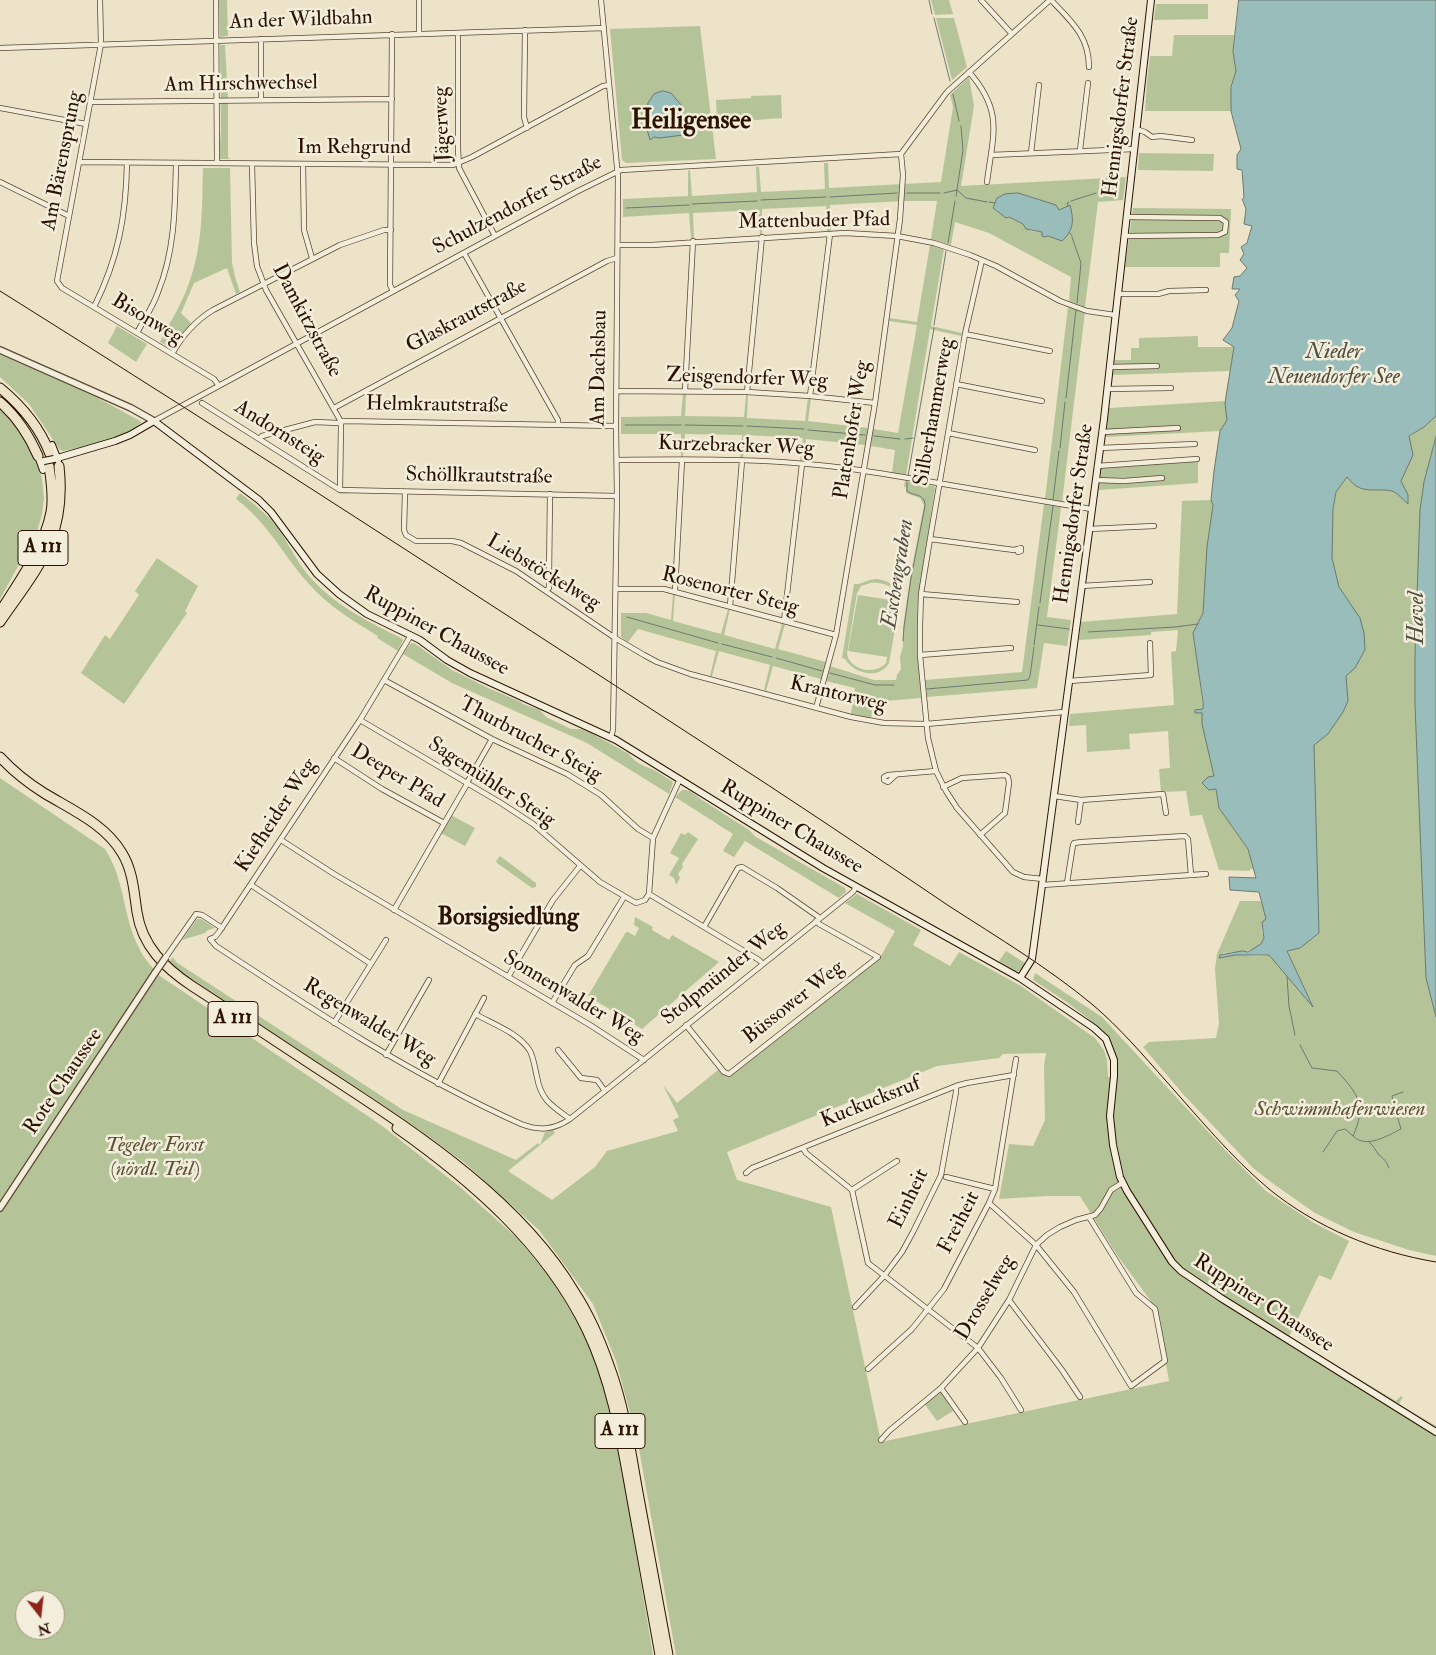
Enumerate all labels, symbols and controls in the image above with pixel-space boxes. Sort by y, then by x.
street label: An der Wildbahn [229,6,373,36]
street label: Hennigsdorfer Straße [1098,15,1146,199]
street label: Am Hirschwechsel [164,71,318,99]
street label: Jägerweg [429,86,457,162]
street label: Am Bärensprung [37,89,89,233]
district label: Heiligensee [631,106,751,138]
street label: Im Rehgrund [297,135,411,161]
street label: Schulzendorfer Straße [429,151,607,261]
street label: Mattenbuder Pfad [738,208,890,236]
street label: Damkitzstraße [266,260,346,382]
street label: Glaskrautstraße [402,275,532,359]
street label: Bisonweg [107,289,187,351]
street label: Am Dachsbau [586,310,614,426]
street label: Silberhammerweg [910,336,960,488]
water label: Nieder Neuendorfer See [1268,340,1400,392]
street label: Platenhofer Weg [830,359,876,501]
street label: Zeisgendorfer Weg [666,364,828,394]
street label: Helmkrautstraße [366,392,508,420]
street label: Andornsteig [229,395,329,471]
street label: Hennigsdorfer Straße [1050,422,1100,606]
street label: Kurzebracker Weg [657,432,815,462]
street label: Schöllkrautstraße [405,463,553,491]
water label: Eschengraben [877,518,921,630]
street label: Liebstöckelweg [482,529,604,617]
road number: A 111 [18,530,68,566]
street label: Rosenorter Steig [659,563,801,621]
street label: Ruppiner Chaussee [359,582,513,682]
water label: Havel [1405,592,1431,644]
street label: Krantorweg [787,672,889,718]
street label: Thurbrucher Steig [454,692,606,788]
street label: Sagemühler Steig [423,732,559,834]
street label: Deeper Pfad [346,739,448,815]
street label: Kiefheider Weg [231,754,323,878]
street label: Ruppiner Chaussee [715,775,867,881]
district label: Borsigsiedlung [437,905,579,933]
street label: Stolpmünder Weg [657,916,791,1032]
street label: Sonnenwalder Weg [498,946,648,1050]
street label: Büssower Weg [738,956,850,1050]
street label: Regenwalder Weg [298,974,440,1072]
road number: A 111 [208,1002,258,1036]
street label: Rote Chaussee [19,1024,109,1140]
street label: Kuckucksruf [817,1072,925,1134]
park label: Schwimmhafenwiesen [1255,1097,1425,1123]
park label: Tegeler Forst (nördl. Teil) [106,1133,204,1183]
street label: Einheit [885,1165,935,1233]
street label: Freiheit [934,1188,986,1258]
street label: Ruppiner Chaussee [1188,1249,1338,1359]
street label: Drosselweg [951,1251,1021,1345]
road number: A 111 [595,1414,645,1448]
north arrow [15,1590,65,1640]
text: N [36,1619,52,1639]

